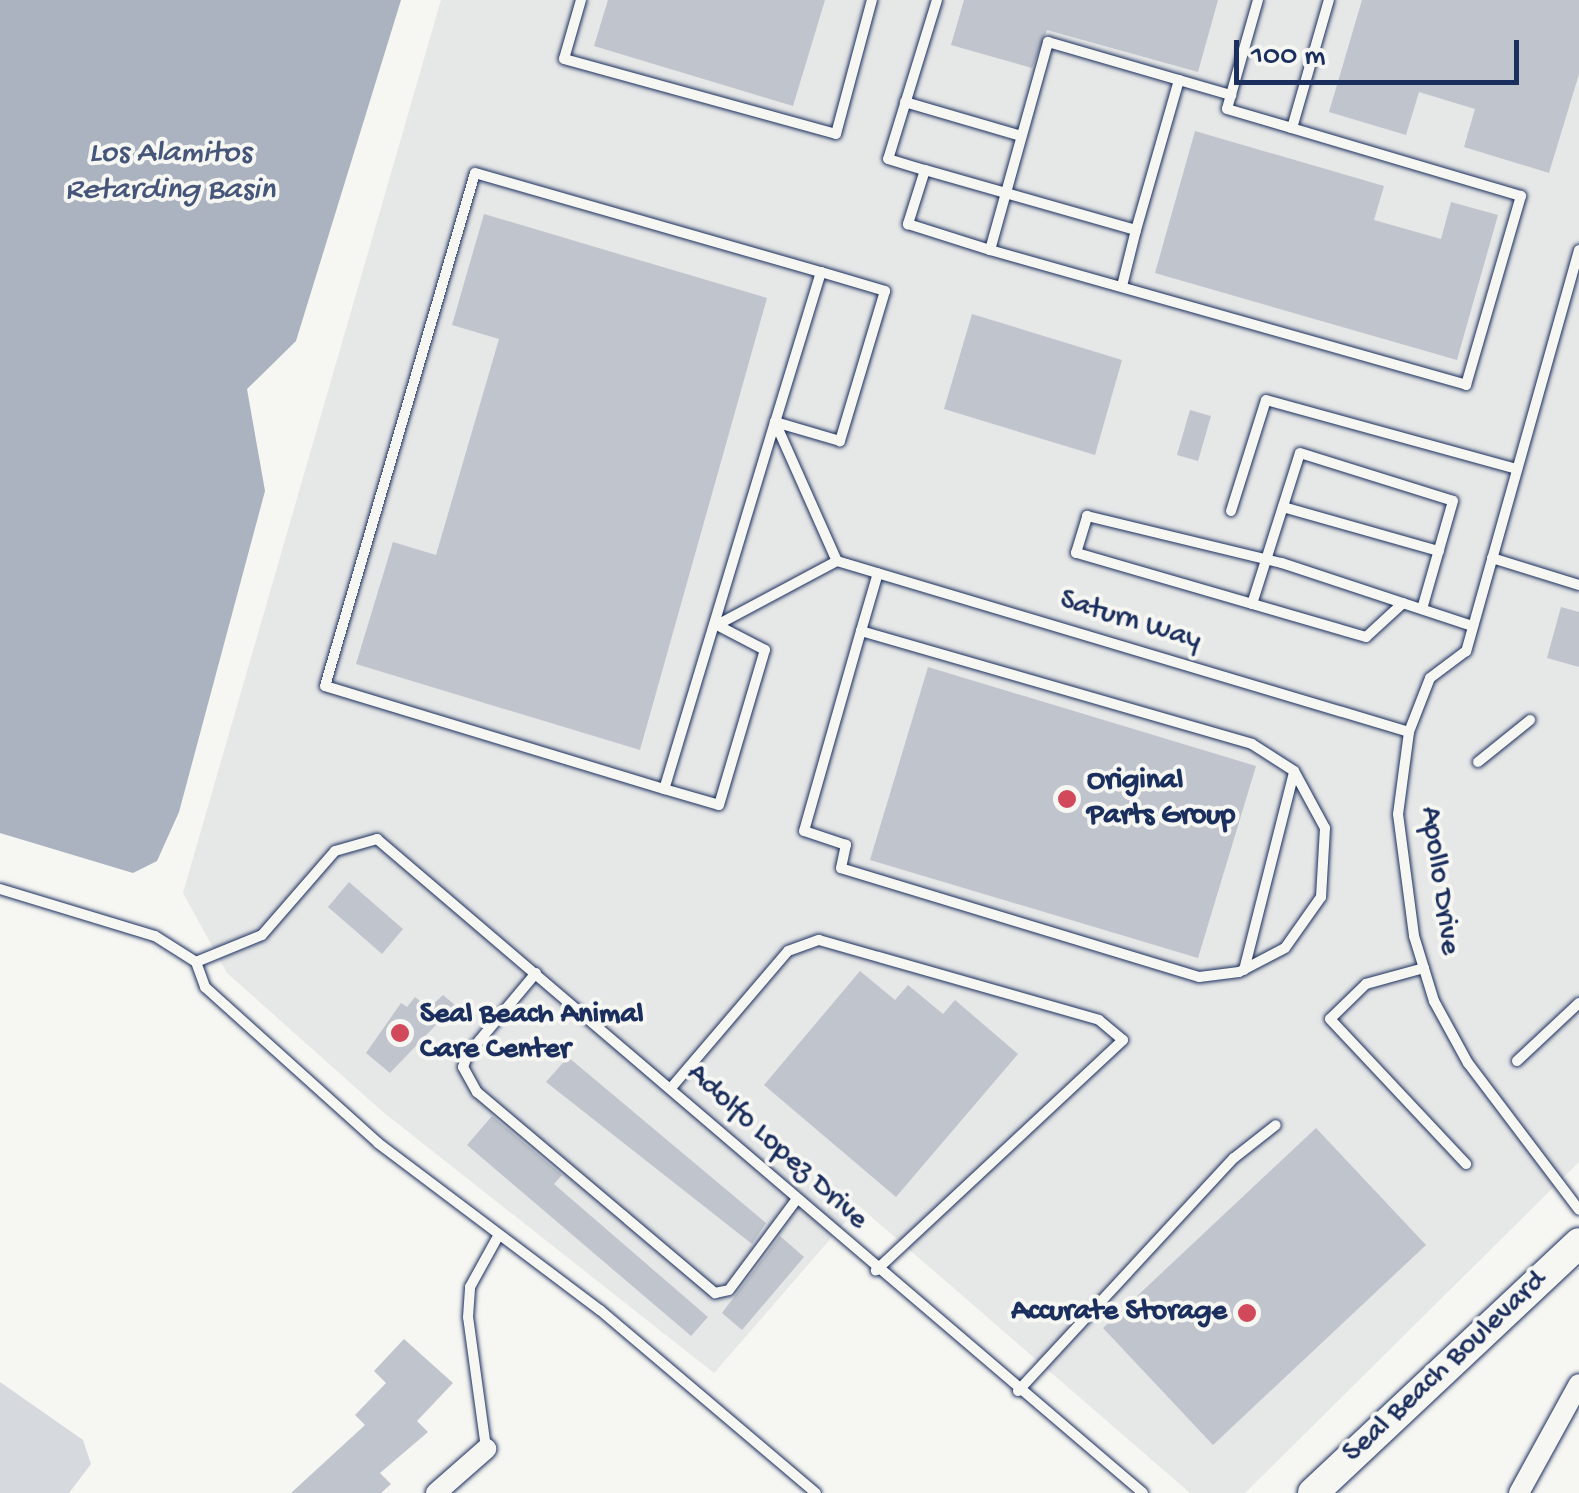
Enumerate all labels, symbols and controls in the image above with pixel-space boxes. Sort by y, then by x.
scale bar [1239,20,1524,82]
text: 100 m [1251,40,1326,75]
water label: Los Alamitos Retarding Basin [65,136,275,211]
street label: Saturn Way [1055,583,1205,661]
place label: Original Parts Group [1087,764,1235,834]
marker: Original Parts Group [1056,788,1078,810]
street label: Apollo Drive [1410,805,1466,957]
place label: Seal Beach Animal Care Center [420,998,644,1068]
marker: Seal Beach Animal Care Center [389,1022,411,1044]
street label: Adolfo Lopez Drive [678,1057,874,1239]
street label: Seal Beach Boulevard [1337,1264,1555,1472]
place label: Accurate Storage [1011,1295,1227,1331]
marker: Accurate Storage [1236,1302,1258,1324]

